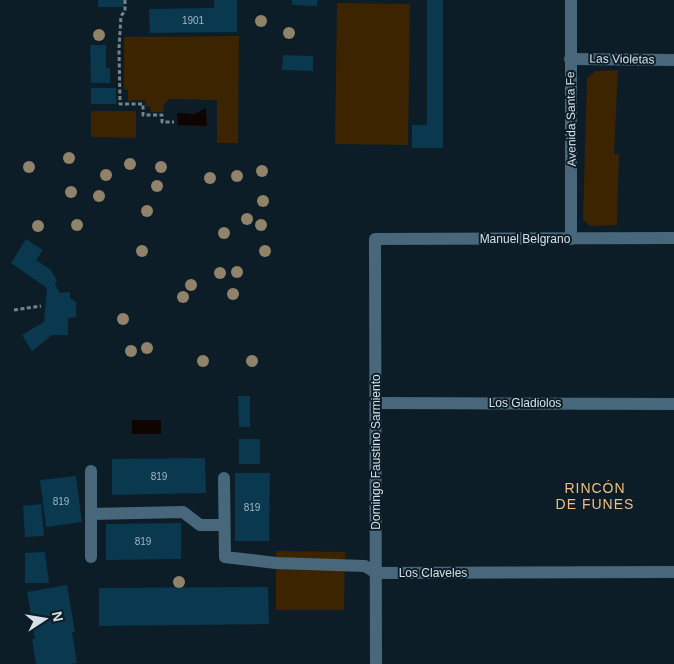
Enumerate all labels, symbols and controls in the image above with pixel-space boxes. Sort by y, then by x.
house number: 1901 [182,15,205,26]
street label: Las Violetas [589,51,655,67]
street label: Avenida Santa Fe [563,71,579,167]
street label: Manuel Belgrano [480,232,571,246]
street label: Domingo Faustino Sarmiento [369,374,383,530]
street label: Los Gladiolos [489,396,561,410]
house number: 819 [151,471,168,482]
district label: RINCÓN DE FUNES [556,480,634,512]
house number: 819 [53,496,70,507]
house number: 819 [244,502,261,513]
house number: 819 [135,536,152,547]
street label: Los Claveles [399,566,467,580]
north arrow [20,594,70,644]
text: N [49,610,67,623]

